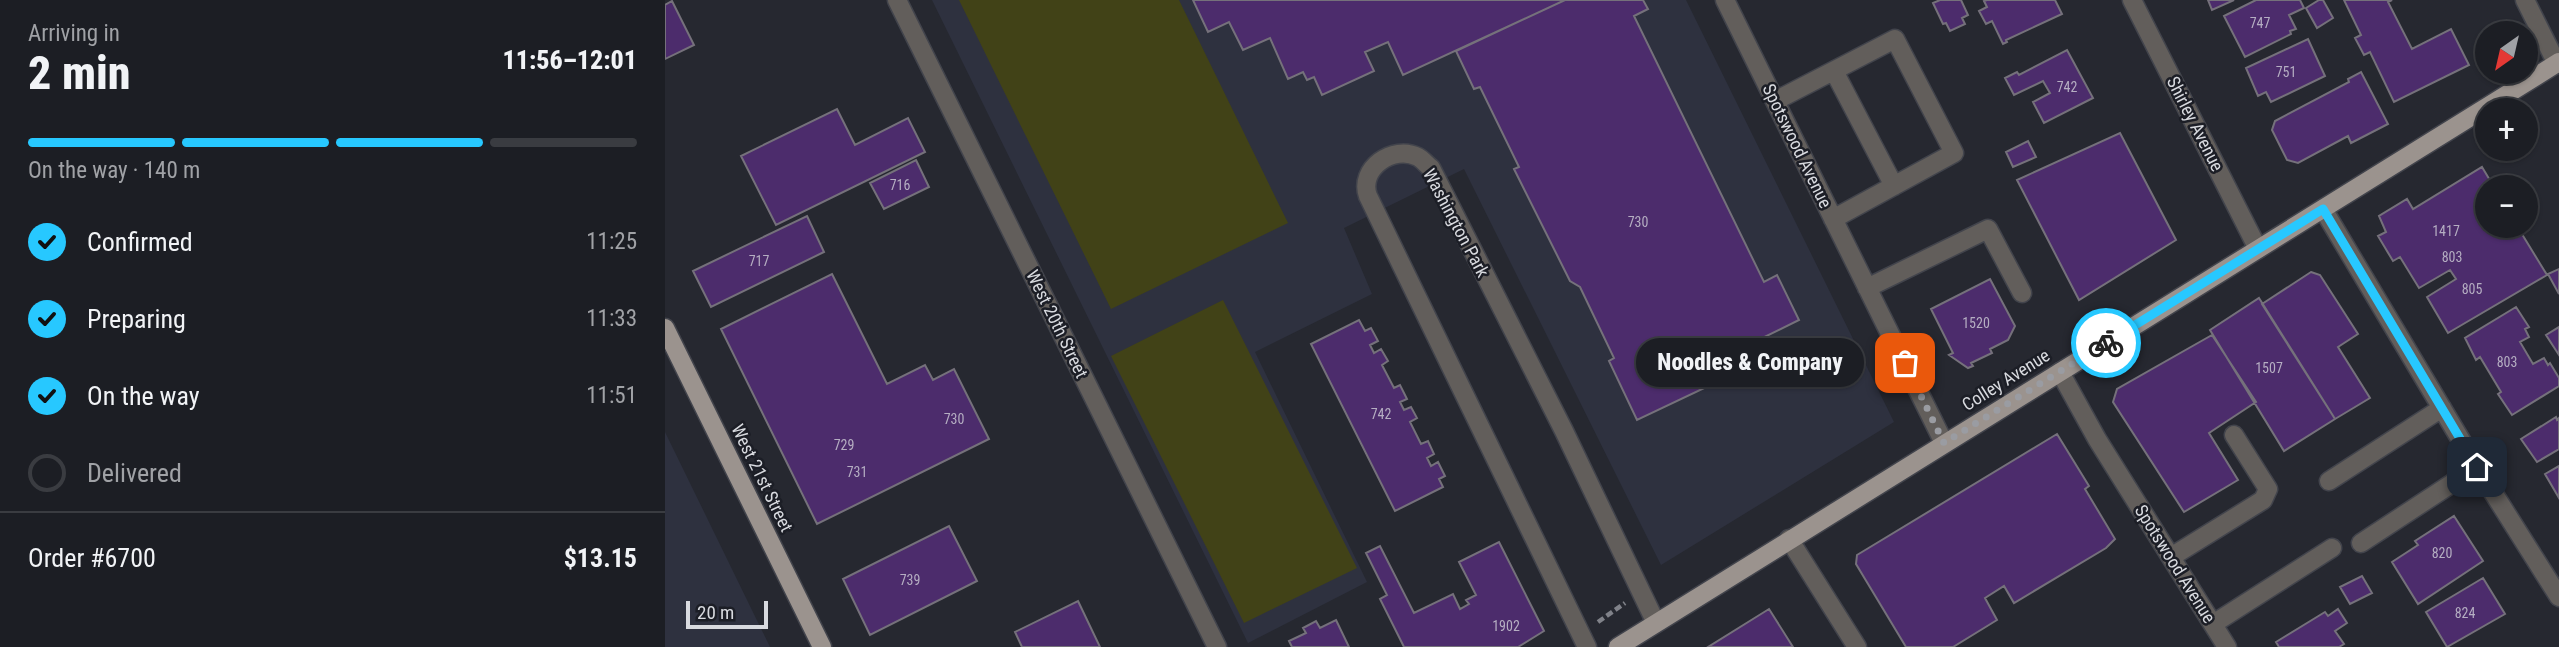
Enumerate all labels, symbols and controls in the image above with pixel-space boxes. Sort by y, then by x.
house number: 747 [2250,15,2270,31]
text: Arriving in [28,20,120,47]
north arrow [2475,21,2537,84]
map controls [2475,21,2538,238]
text: 11:56–12:01 [503,45,637,75]
text: 2 min [28,46,131,100]
house number: 751 [2276,64,2296,80]
street label: Shirley Avenue [2163,73,2228,175]
house number: 742 [2057,79,2077,95]
street label: Spotswood Avenue [1758,80,1837,211]
button: + [2475,98,2538,161]
text: On the way · 140 m [28,157,200,184]
street label: Washington Park [1419,165,1494,281]
button: − [2475,175,2538,238]
house number: 716 [890,177,910,193]
house number: 730 [1628,214,1648,230]
icon: check [28,223,66,261]
house number: 1417 [2432,223,2460,239]
text: Confirmed [87,227,193,257]
text: 11:25 [586,228,637,255]
house number: 803 [2442,249,2462,265]
house number: 717 [749,253,769,269]
street label: West 20th Street [1022,266,1093,381]
house number: 805 [2462,281,2482,297]
icon: check [28,300,66,338]
text: Preparing [87,304,186,334]
text: 11:33 [586,305,637,332]
courier [2071,308,2141,378]
house number: 1520 [1962,315,1990,331]
icon: bike [2087,324,2125,362]
pin [1875,333,1935,393]
callout: Noodles & Company [1635,338,1863,388]
icon: bag [1886,344,1924,382]
street label: Colley Avenue [1958,344,2053,415]
text: Noodles & Company [1657,349,1843,376]
house number: 803 [2497,354,2517,370]
house number: 1507 [2255,360,2283,376]
icon: check [28,377,66,415]
text: On the way [87,381,200,411]
text: 11:51 [586,382,637,409]
house number: 742 [1371,406,1391,422]
house number: 730 [944,411,964,427]
street label: West 21st Street [727,421,798,535]
house number: 729 [834,437,854,453]
pin [2447,437,2507,497]
icon: home [2458,448,2496,486]
text: Delivered [87,458,182,488]
house number: 731 [847,464,867,480]
street label: Spotswood Avenue [2131,501,2220,627]
text: Order #6700 [28,543,156,573]
text: $13.15 [564,543,637,573]
house number: 820 [2432,545,2452,561]
house number: 739 [900,572,920,588]
scale bar [686,598,768,630]
text: 20 m [697,601,734,624]
house number: 824 [2455,605,2475,621]
house number: 1902 [1492,618,1520,634]

